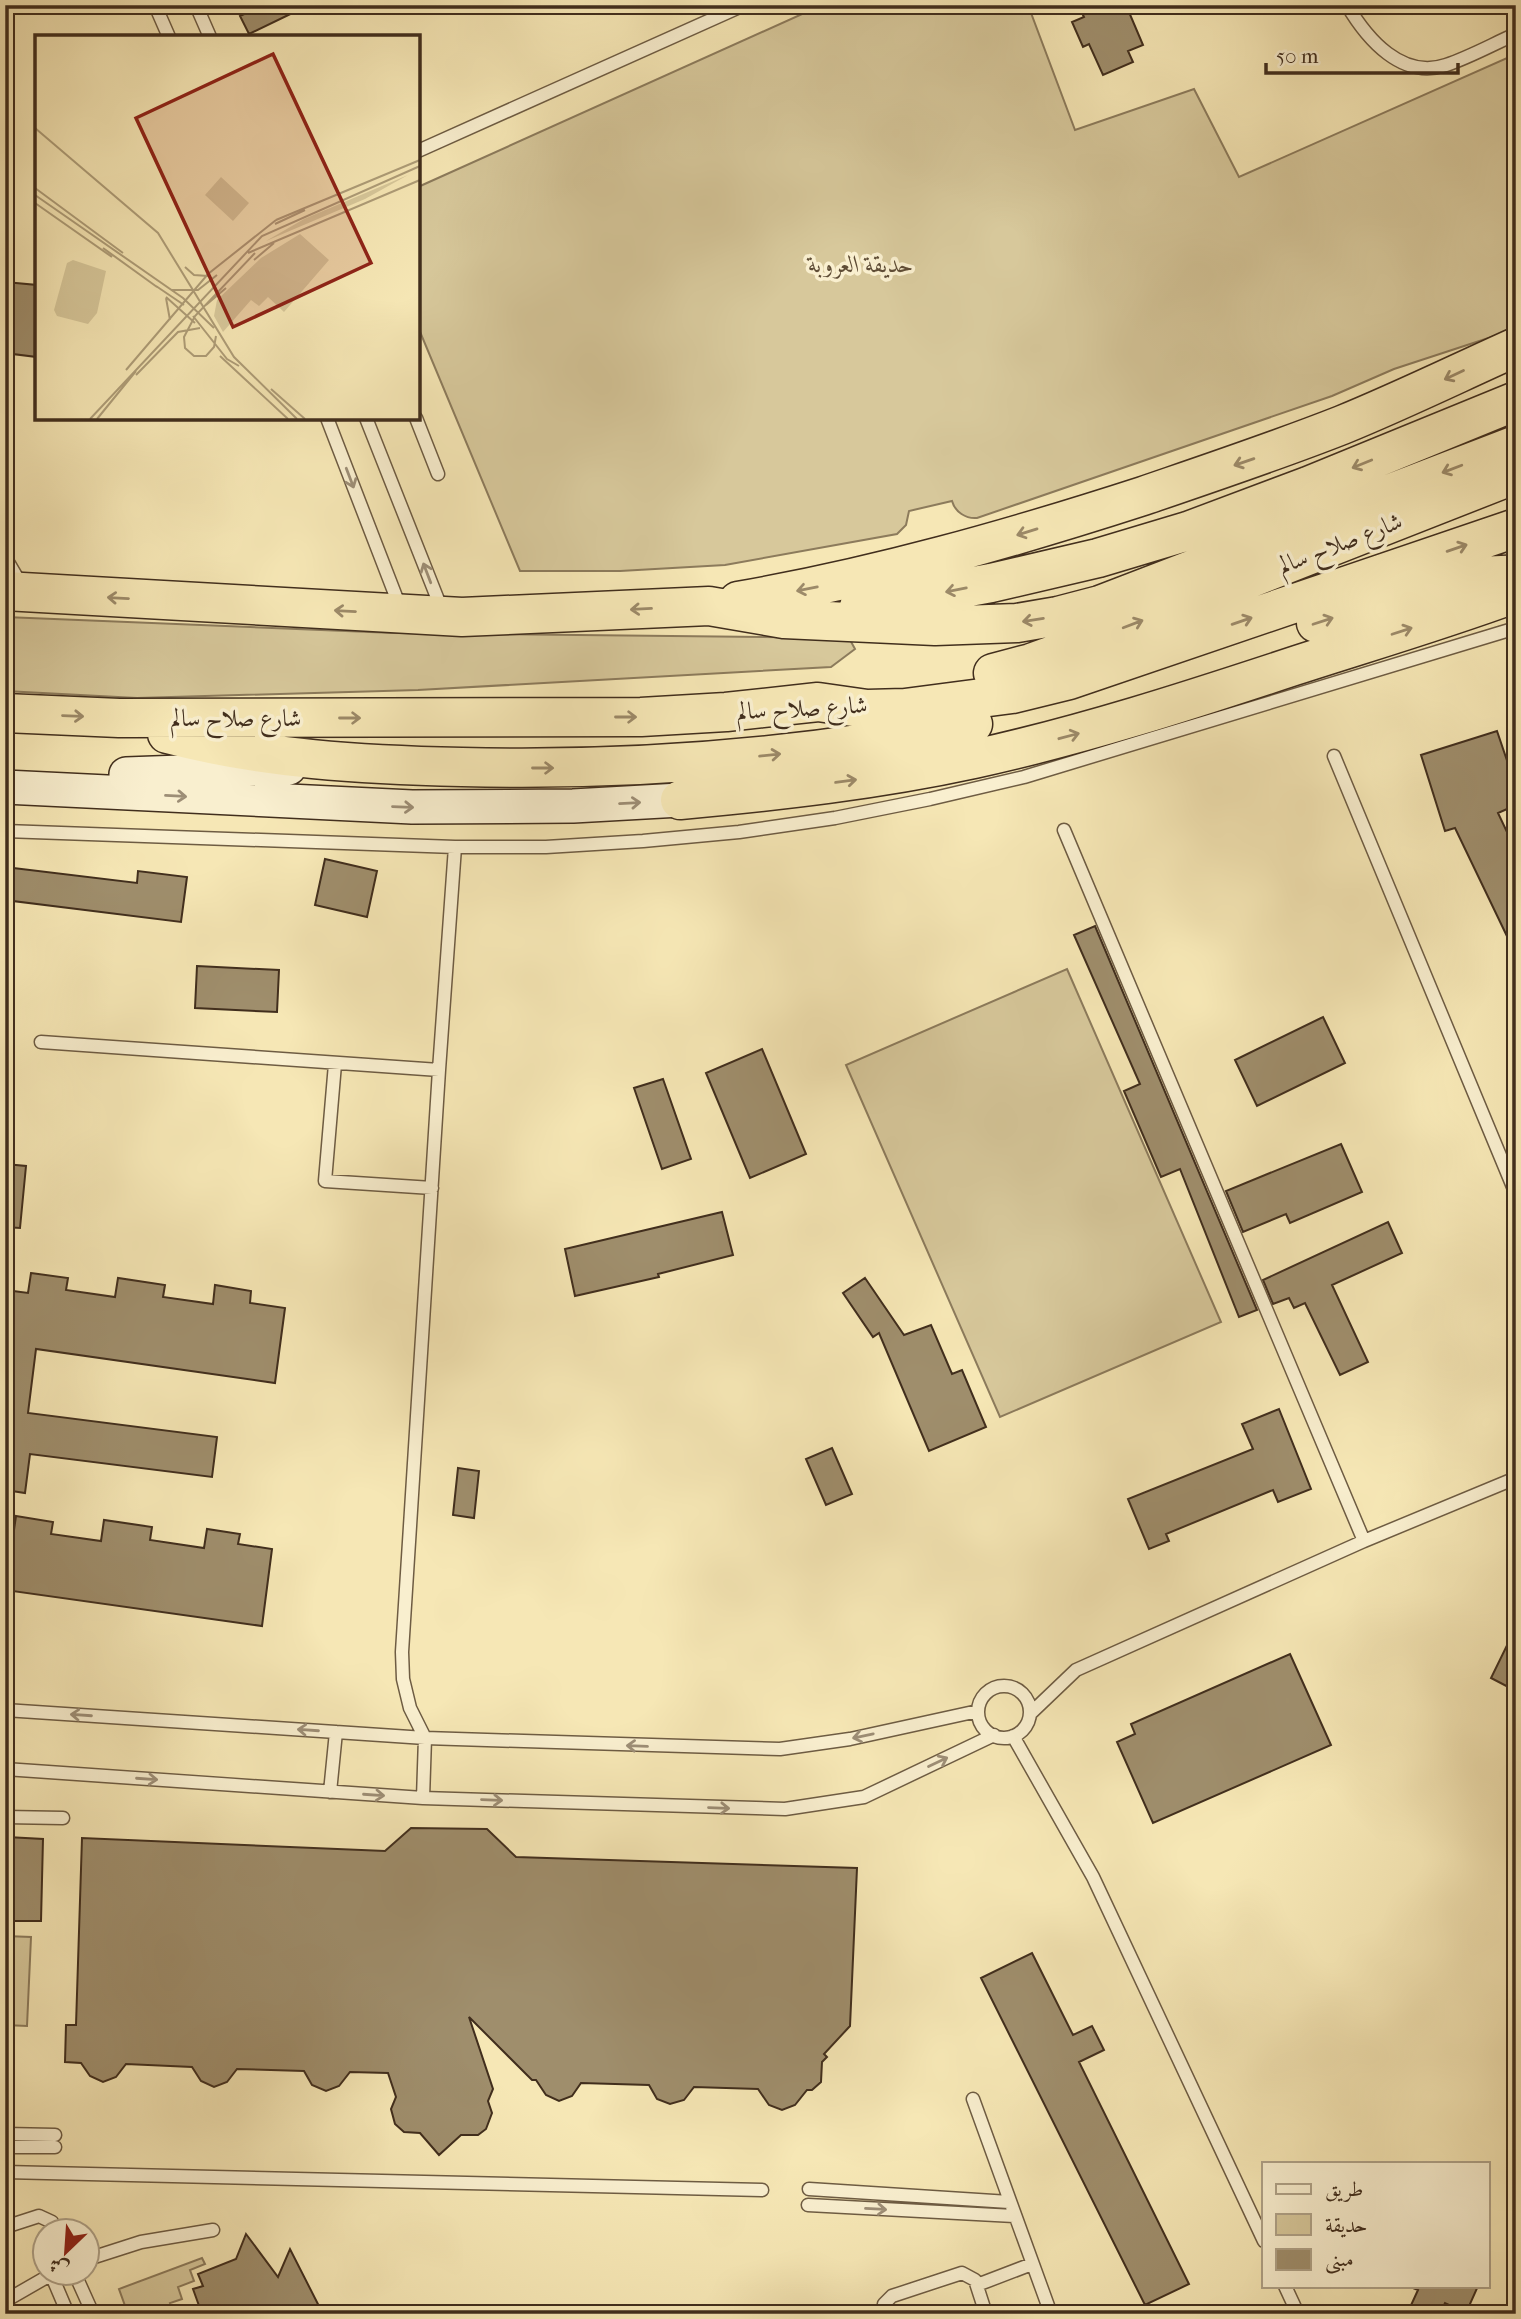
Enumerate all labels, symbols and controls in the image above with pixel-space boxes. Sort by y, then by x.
scale bar [1266,32,1458,76]
inset map [35,35,420,420]
text: 50 m [1276,44,1319,68]
park label: حديقة العروبة [806,250,914,279]
one-way arrow [1444,369,1465,382]
one-way arrow [1233,457,1255,469]
one-way arrow [1352,459,1373,472]
one-way arrow [1442,464,1463,477]
one-way arrow [345,466,358,488]
street label: شارع صلاح سالم [1274,506,1409,586]
one-way arrow [1017,527,1039,540]
one-way arrow [1445,541,1467,553]
one-way arrow [420,563,433,585]
one-way arrow [796,582,819,596]
one-way arrow [945,584,968,598]
one-way arrow [107,591,130,604]
one-way arrow [630,603,653,616]
one-way arrow [335,604,357,617]
one-way arrow [1023,614,1045,627]
one-way arrow [1230,614,1252,626]
one-way arrow [1311,614,1333,626]
one-way arrow [1122,617,1144,630]
one-way arrow [1391,624,1413,636]
street label: شارع صلاح سالم [736,691,868,732]
street label: شارع صلاح سالم [171,704,301,739]
one-way arrow [62,709,85,722]
one-way arrow [615,710,638,724]
one-way arrow [338,711,361,724]
one-way arrow [1057,729,1079,742]
one-way arrow [758,748,781,761]
one-way arrow [531,761,554,775]
one-way arrow [834,775,857,788]
one-way arrow [164,789,187,802]
one-way arrow [618,796,641,809]
one-way arrow [391,800,414,813]
one-way arrow [70,1708,93,1721]
one-way arrow [297,1723,320,1736]
one-way arrow [853,1730,875,1743]
one-way arrow [626,1739,649,1752]
one-way arrow [927,1755,948,1768]
one-way arrow [135,1773,157,1786]
one-way arrow [362,1788,385,1801]
one-way arrow [480,1794,503,1807]
one-way arrow [707,1801,730,1814]
legend [1262,2162,1490,2288]
text: طريق [1325,2177,1363,2202]
one-way arrow [864,2202,887,2215]
text: حديقة [1325,2213,1368,2238]
north arrow [32,2218,102,2288]
text: مبنى [1325,2247,1354,2274]
text: ش [46,2253,72,2280]

